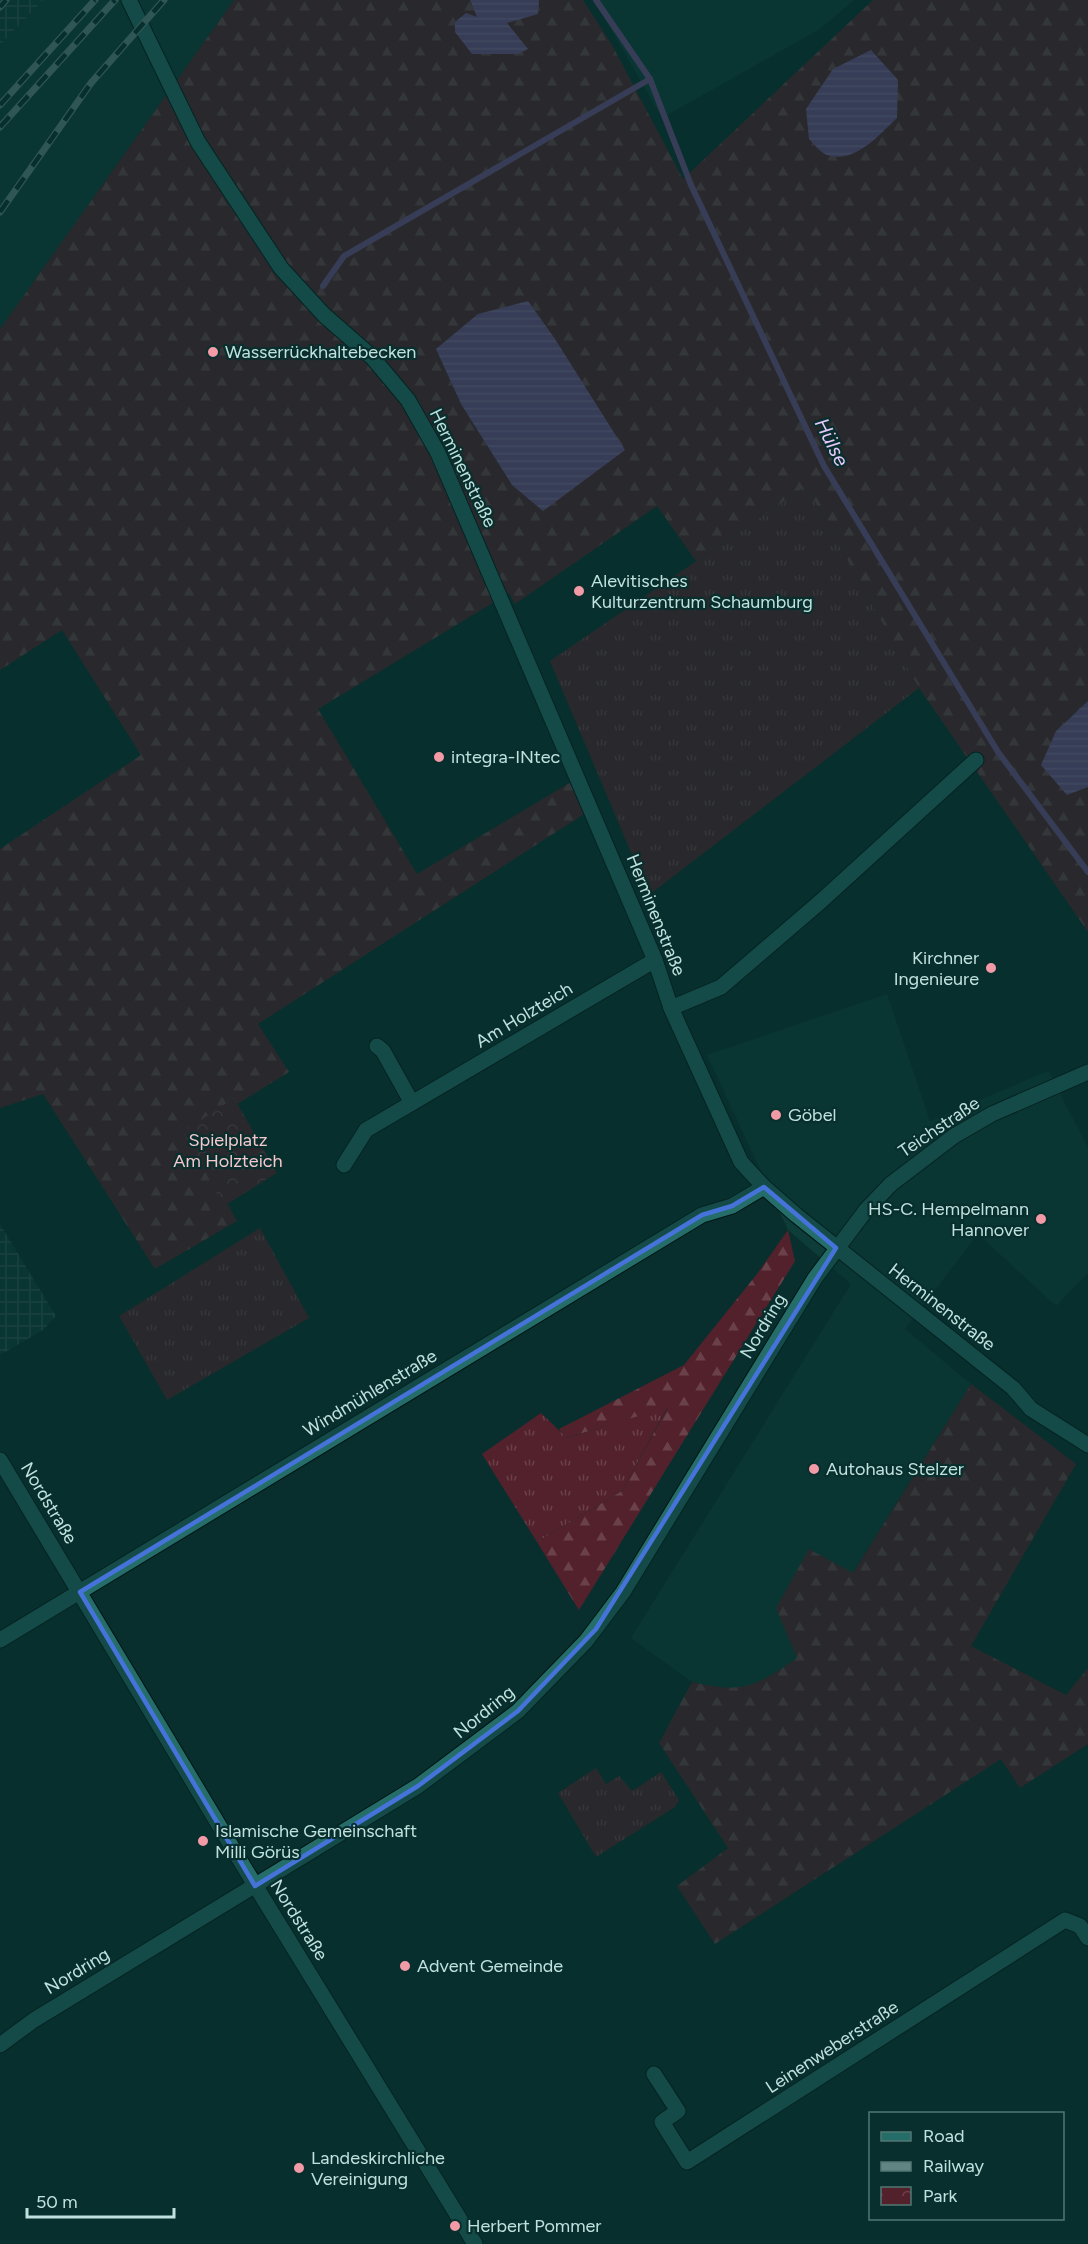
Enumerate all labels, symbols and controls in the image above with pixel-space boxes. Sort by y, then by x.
place label: Wasserrückhaltebecken [225,341,416,363]
marker: Wasserrückhaltebecken [206,345,220,359]
street label: Herminenstraße [425,405,501,531]
water label: Hülse [810,414,854,470]
place label: Alevitisches Kulturzentrum Schaumburg [591,570,813,613]
marker: Alevitisches Kulturzentrum Schaumburg [572,584,586,598]
place label: integra-INtec [451,746,561,768]
marker: integra-INtec [432,750,446,764]
street label: Herminenstraße [622,851,690,979]
place label: Kirchner Ingenieure [894,947,979,990]
marker: Kirchner Ingenieure [984,961,998,975]
street label: Am Holzteich [472,977,576,1053]
street label: Teichstraße [894,1092,984,1162]
place label: Göbel [788,1104,836,1126]
marker: Göbel [769,1108,783,1122]
park label: Spielplatz Am Holzteich [173,1129,283,1172]
place label: HS-C. Hempelmann Hannover [868,1198,1029,1241]
marker: HS-C. Hempelmann Hannover [1034,1212,1048,1226]
street label: Herminenstraße [884,1259,1000,1356]
street label: Nordring [735,1290,791,1362]
street label: Windmühlenstraße [299,1344,441,1442]
street label: Nordstraße [16,1458,82,1548]
place label: Autohaus Stelzer [826,1458,964,1480]
marker: Autohaus Stelzer [807,1462,821,1476]
street label: Nordring [449,1681,519,1743]
place label: Islamische Gemeinschaft Milli Görüs [215,1820,417,1863]
marker: Islamische Gemeinschaft Milli Görüs [196,1834,210,1848]
street label: Nordstraße [265,1875,333,1965]
street label: Nordring [41,1943,113,1999]
place label: Advent Gemeinde [417,1955,563,1977]
marker: Advent Gemeinde [398,1959,412,1973]
street label: Leinenweberstraße [762,1996,903,2098]
legend [869,2112,1064,2220]
text: Road [923,2125,964,2147]
place label: Landeskirchliche Vereinigung [311,2147,445,2190]
text: Railway [923,2155,985,2177]
marker: Landeskirchliche Vereinigung [292,2161,306,2175]
scale bar [27,2181,174,2219]
text: Park [923,2185,958,2207]
text: 50 m [36,2191,78,2213]
place label: Herbert Pommer [467,2215,601,2237]
marker: Herbert Pommer [448,2219,462,2233]

